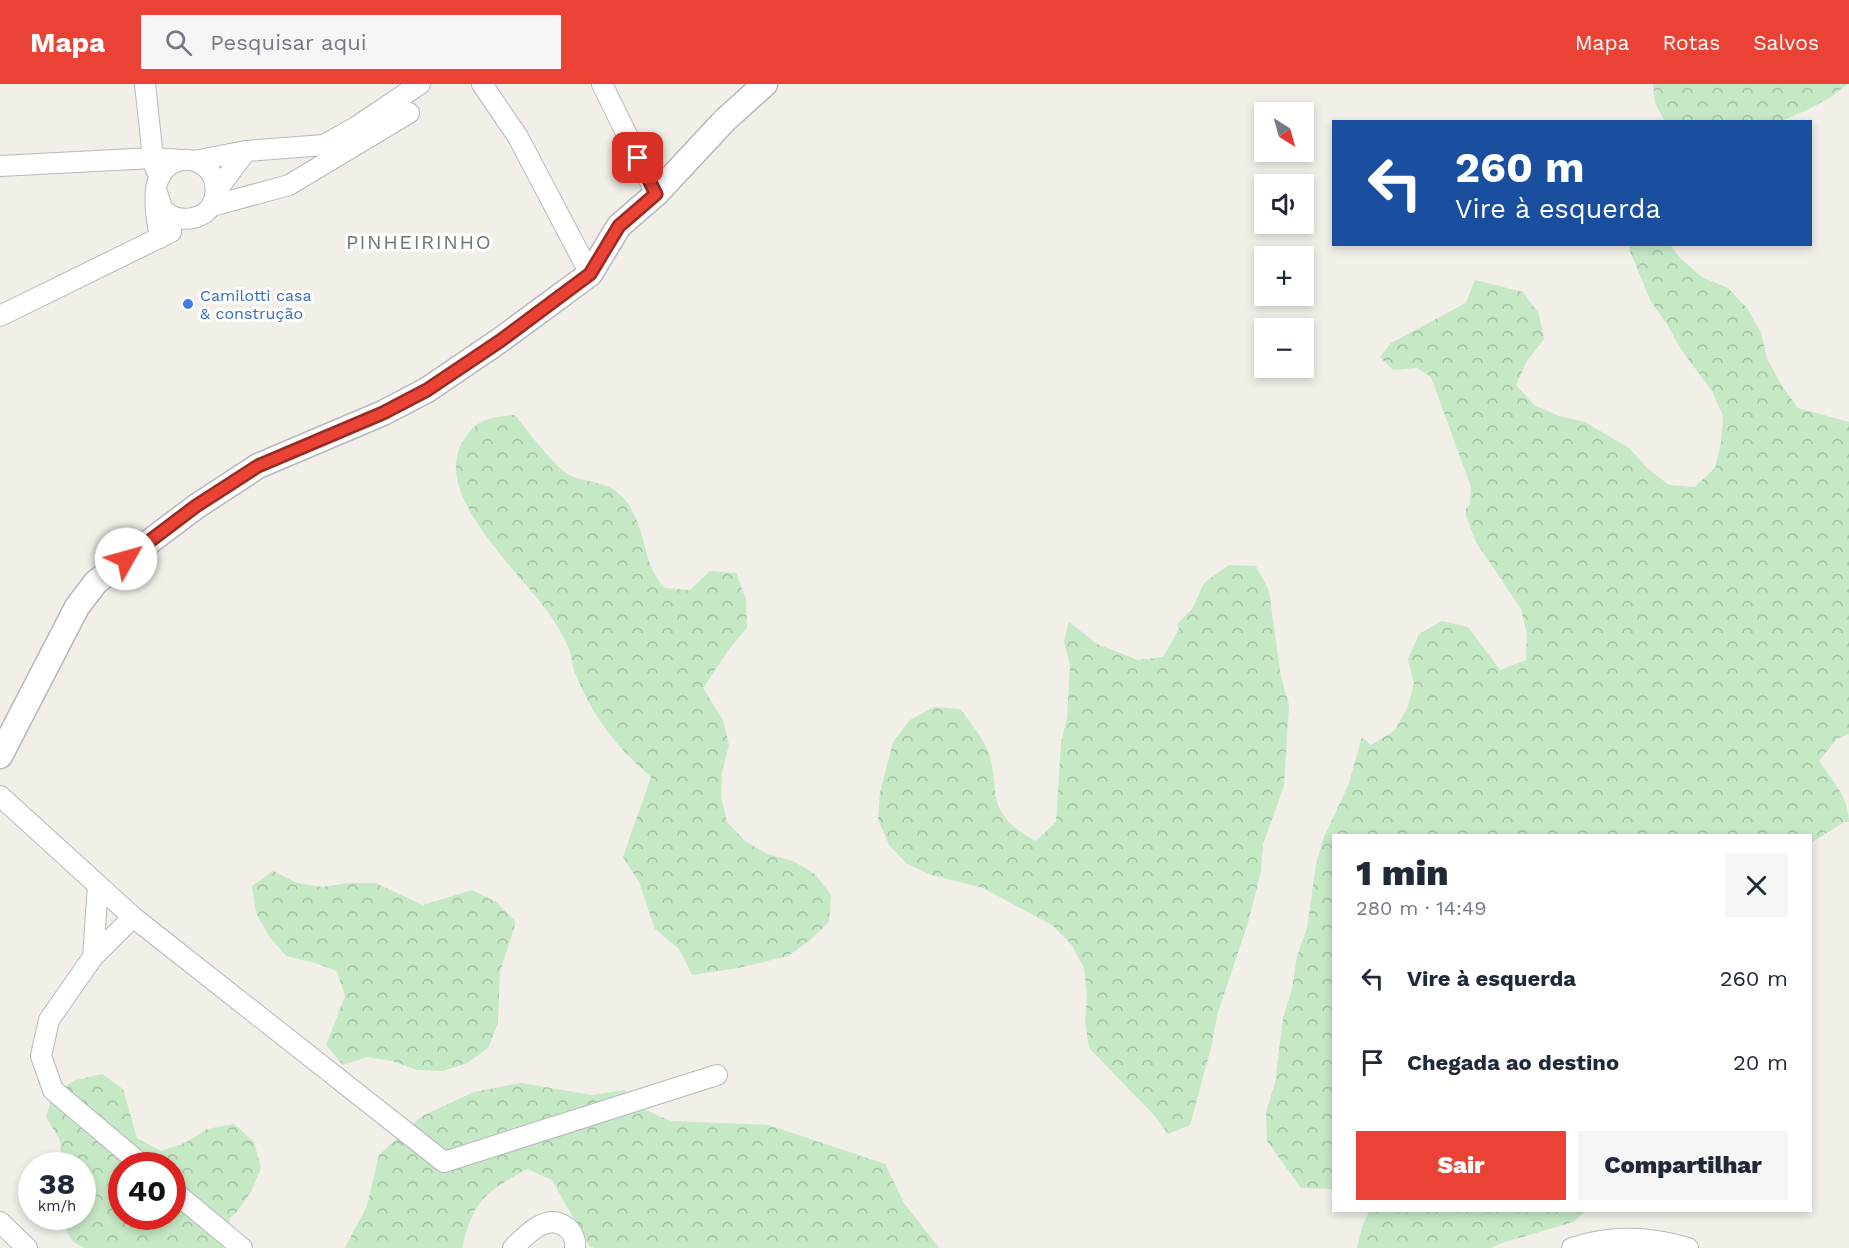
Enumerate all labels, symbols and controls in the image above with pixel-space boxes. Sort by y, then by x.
search box [141,15,561,69]
text: Mapa [30,26,105,59]
icon: search [162,26,195,59]
text: Pesquisar aqui [210,30,367,55]
text: Mapa [1575,30,1629,55]
text: Rotas [1662,30,1720,55]
text: Salvos [1753,30,1819,55]
north arrow [1254,102,1314,162]
map controls [1254,102,1314,378]
pin [612,132,663,183]
icon: arrive [621,141,654,174]
text: 260 m [1455,143,1585,192]
icon: left [1356,144,1434,222]
button: sound [1254,174,1314,234]
text: Vire à esquerda [1455,193,1661,225]
district label: PINHEIRINHO [346,230,492,254]
button: + [1254,246,1314,306]
place label: Camilotti casa & construção [200,286,312,323]
marker: Camilotti casa & construção [181,297,195,311]
button: − [1254,318,1314,378]
position arrow [94,527,158,591]
text: 1 min [1356,852,1449,894]
button: close [1725,854,1788,917]
text: 280 m · 14:49 [1356,896,1487,920]
icon: left [1356,962,1389,995]
text: Vire à esquerda [1407,966,1576,991]
text: 260 m [1720,966,1788,991]
icon: arrive [1356,1046,1389,1079]
text: Chegada ao destino [1407,1050,1619,1075]
text: 20 m [1733,1050,1788,1075]
button: Sair [1356,1131,1566,1200]
button: Compartilhar [1578,1131,1788,1200]
speed limit sign: 40 [108,1152,186,1230]
text: 38 [39,1166,75,1201]
text: km/h [38,1197,76,1215]

